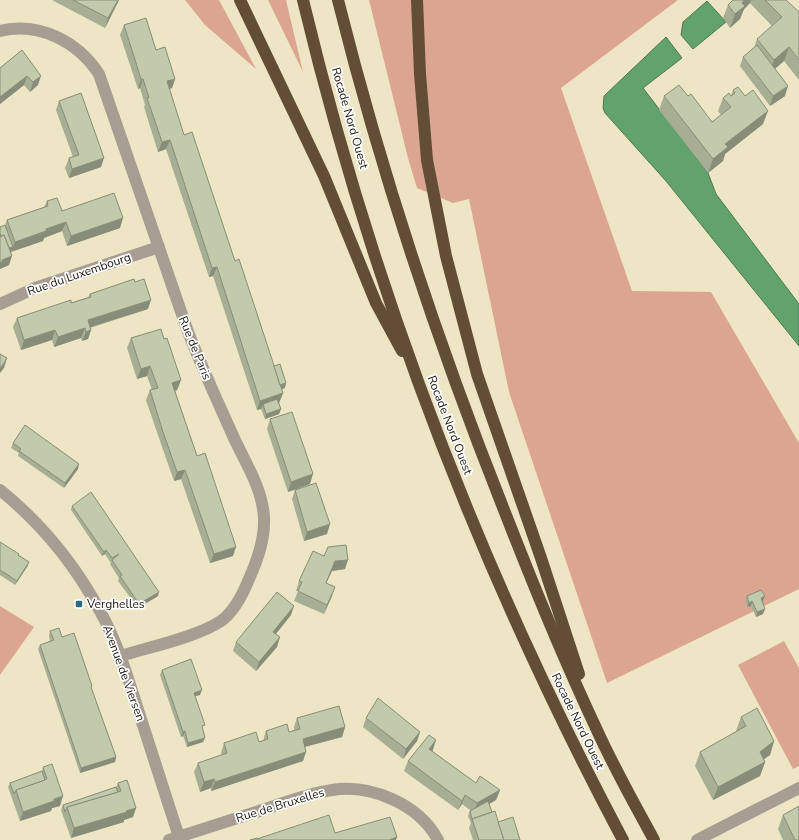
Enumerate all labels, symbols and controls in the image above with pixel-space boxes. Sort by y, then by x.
street label: Rocade Nord Ouest [328,65,372,171]
street label: Rue du Luxembourg [25,249,133,299]
street label: Rue de Paris [175,314,215,382]
street label: Rocade Nord Ouest [424,373,477,478]
place label: Verghelles [86,596,145,612]
marker: Verghelles [74,599,84,609]
street label: Avenue de Viersen [99,623,149,723]
street label: Rocade Nord Ouest [548,670,609,772]
street label: Rue de Bruxelles [234,784,326,826]

